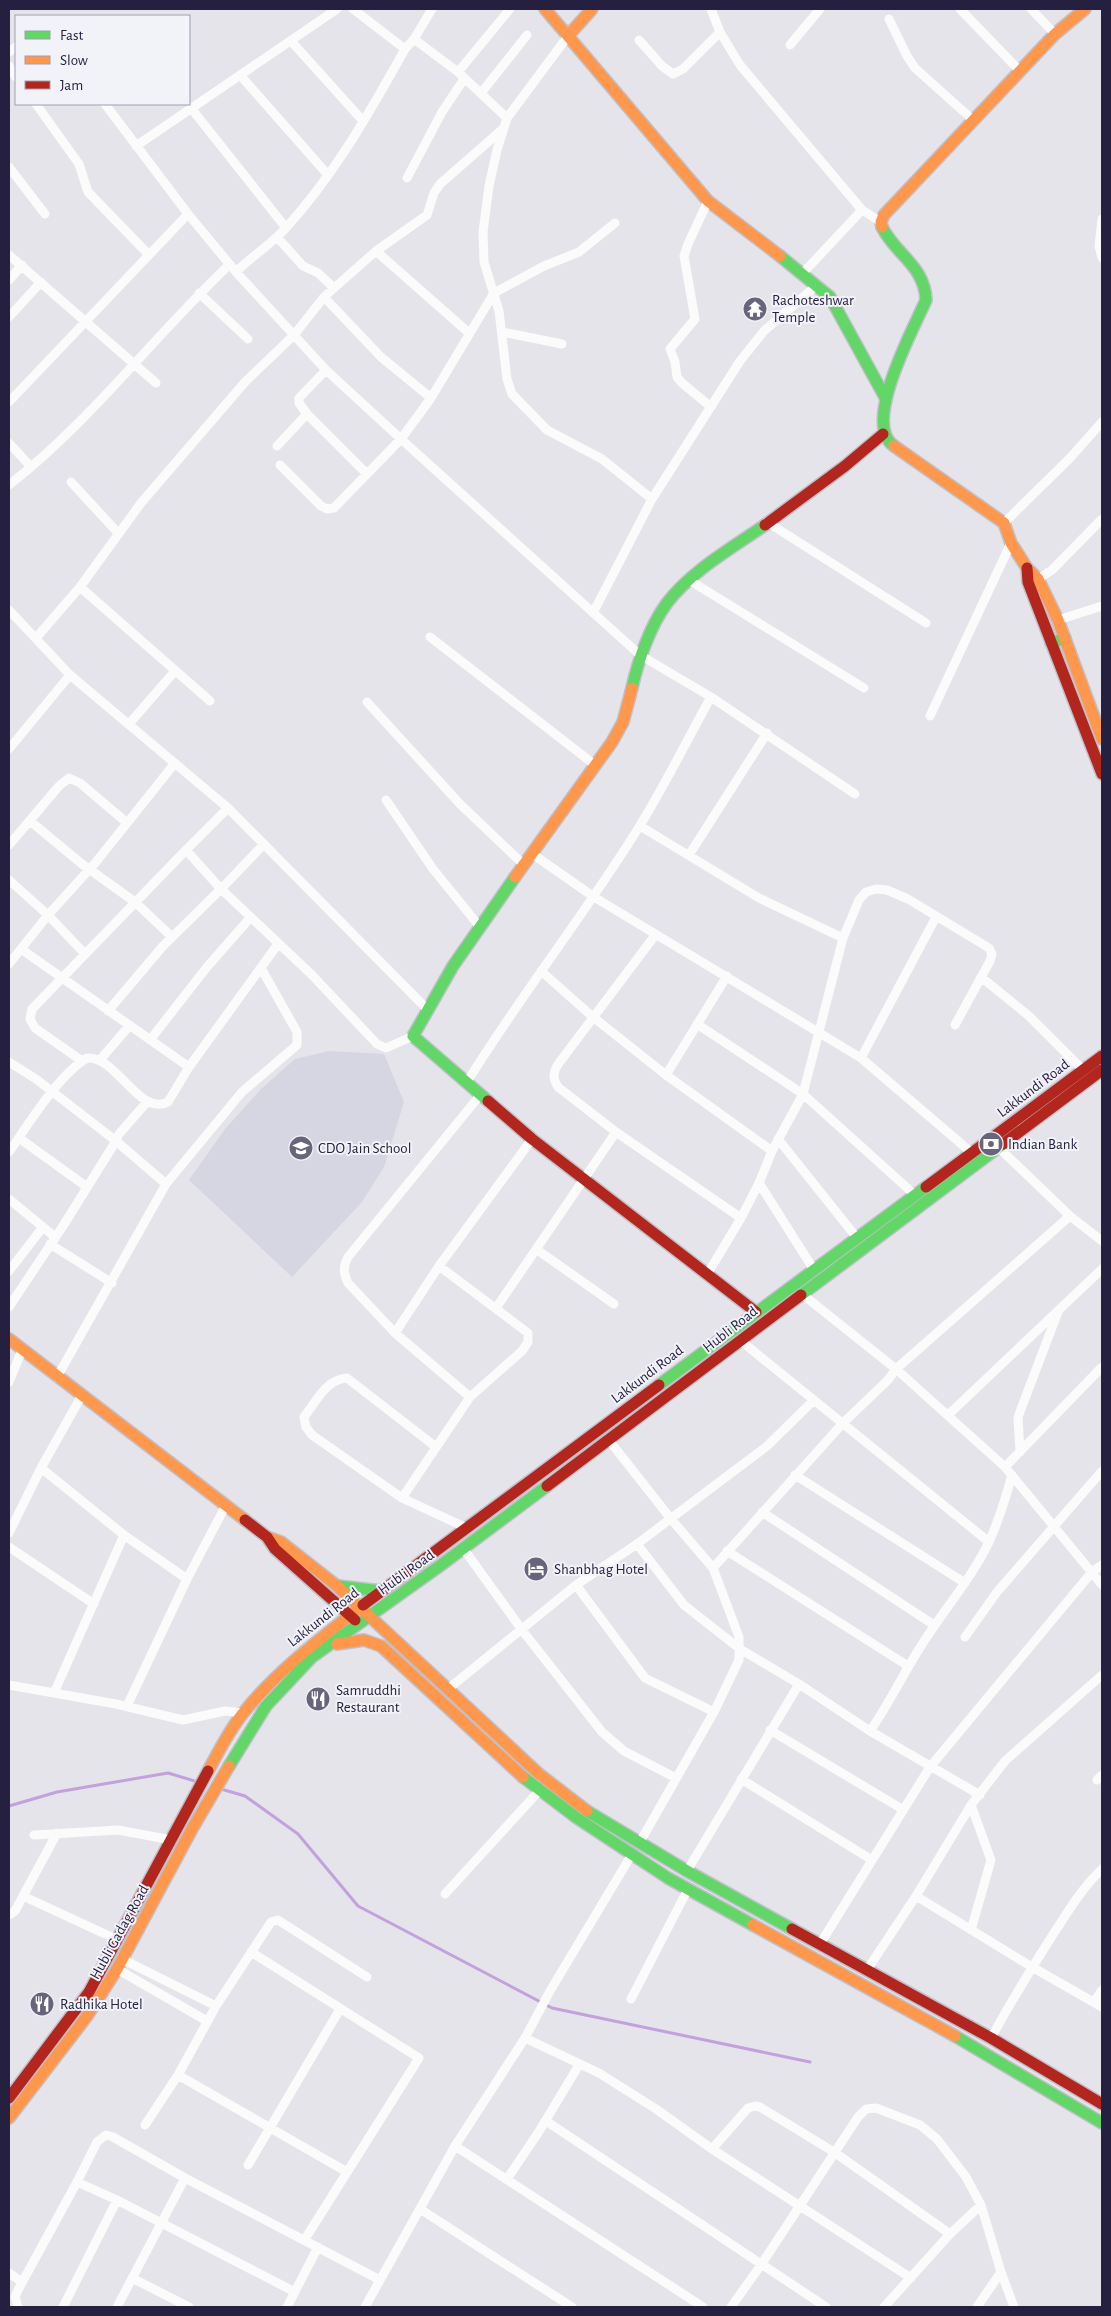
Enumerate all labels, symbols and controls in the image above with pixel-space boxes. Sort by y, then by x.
legend [15,15,190,105]
text: Fast [60,28,84,43]
text: Slow [60,53,88,68]
text: Jam [60,78,83,93]
place label: Rachoteshwar Temple [772,293,854,325]
temple icon: Rachoteshwar Temple [742,296,768,322]
street label: Lakkundi Road [995,1056,1072,1120]
bank icon: Indian Bank [978,1131,1004,1157]
school or university icon: CDO Jain School [288,1135,314,1161]
place label: Indian Bank [1008,1137,1078,1152]
place label: CDO Jain School [318,1141,411,1156]
street label: Hubli Road [700,1303,761,1355]
street label: Lakkundi Road [609,1342,686,1406]
street label: Hubli Road [376,1547,437,1598]
hotel icon: Shanbhag Hotel [523,1556,549,1582]
place label: Shanbhag Hotel [554,1562,648,1577]
street label: Lakkundi Road [285,1585,362,1650]
place label: Samruddhi Restaurant [336,1683,401,1715]
restaurant icon: Samruddhi Restaurant [305,1686,331,1712]
street label: Hubli Gadag Road [87,1882,152,1982]
restaurant icon: Radhika Hotel [29,1991,55,2017]
place label: Radhika Hotel [60,1997,143,2012]

